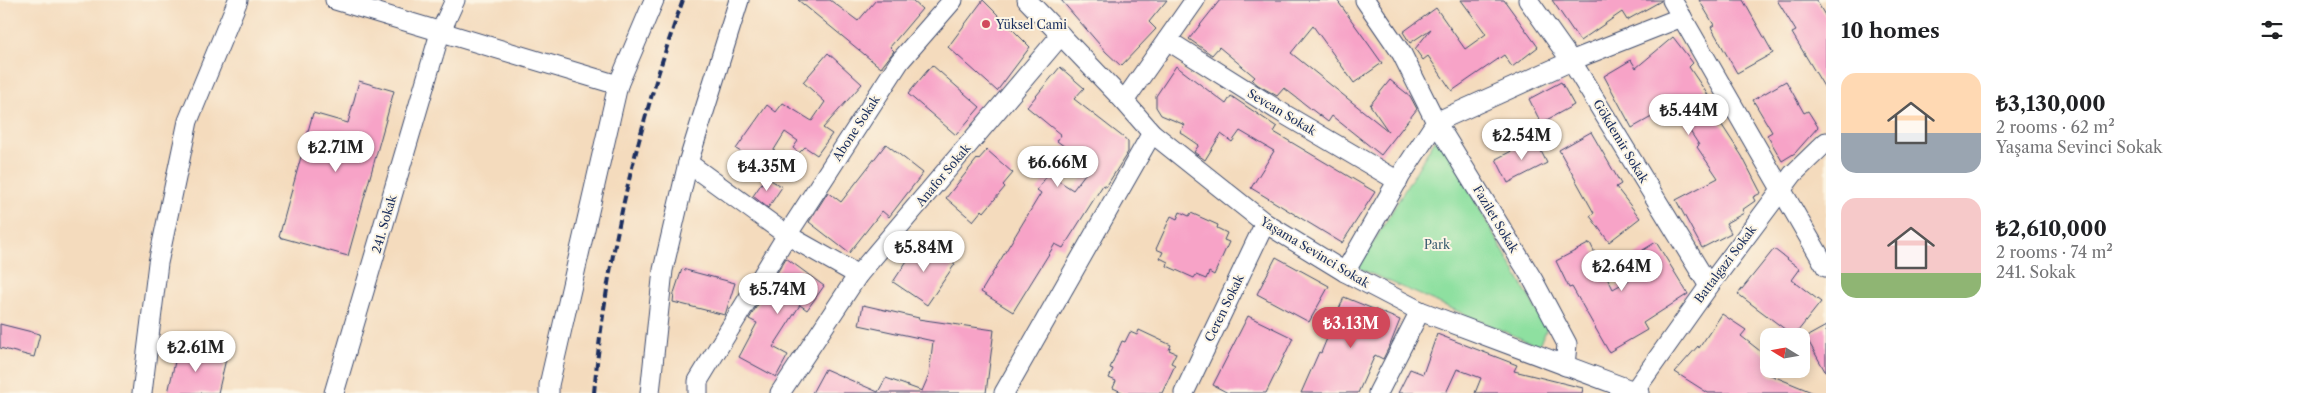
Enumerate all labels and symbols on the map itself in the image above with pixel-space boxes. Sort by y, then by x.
place label: Yüksel Cami [995,17,1067,32]
marker: Yüksel Cami [980,18,992,30]
street label: Sevcan Sokak [1245,86,1320,139]
street label: Abone Sokak [829,91,883,165]
pin: ₺5.44M [1648,94,1730,136]
street label: Gökdemir Sokak [1590,96,1652,186]
pin: ₺2.54M [1481,119,1563,161]
pin: ₺2.71M [295,130,377,173]
street label: Anafor Sokak [912,140,974,210]
pin: ₺6.66M [1017,146,1099,188]
pin: ₺4.35M [726,150,808,192]
street label: Fazilet Sokak [1470,183,1522,256]
street label: 241. Sokak [369,192,400,255]
street label: Yaşama Sevinci Sokak [1257,213,1373,291]
street label: Battalgazi Sokak [1691,221,1760,306]
pin: ₺5.84M [883,230,965,273]
park label: Park [1424,237,1451,252]
pin: ₺2.64M [1581,250,1663,292]
street label: Ceren Sokak [1201,271,1247,344]
pin: ₺5.74M [737,272,819,315]
pin: ₺3.13M [1310,306,1392,349]
north arrow [1760,328,1810,378]
pin: ₺2.61M [155,330,237,373]

